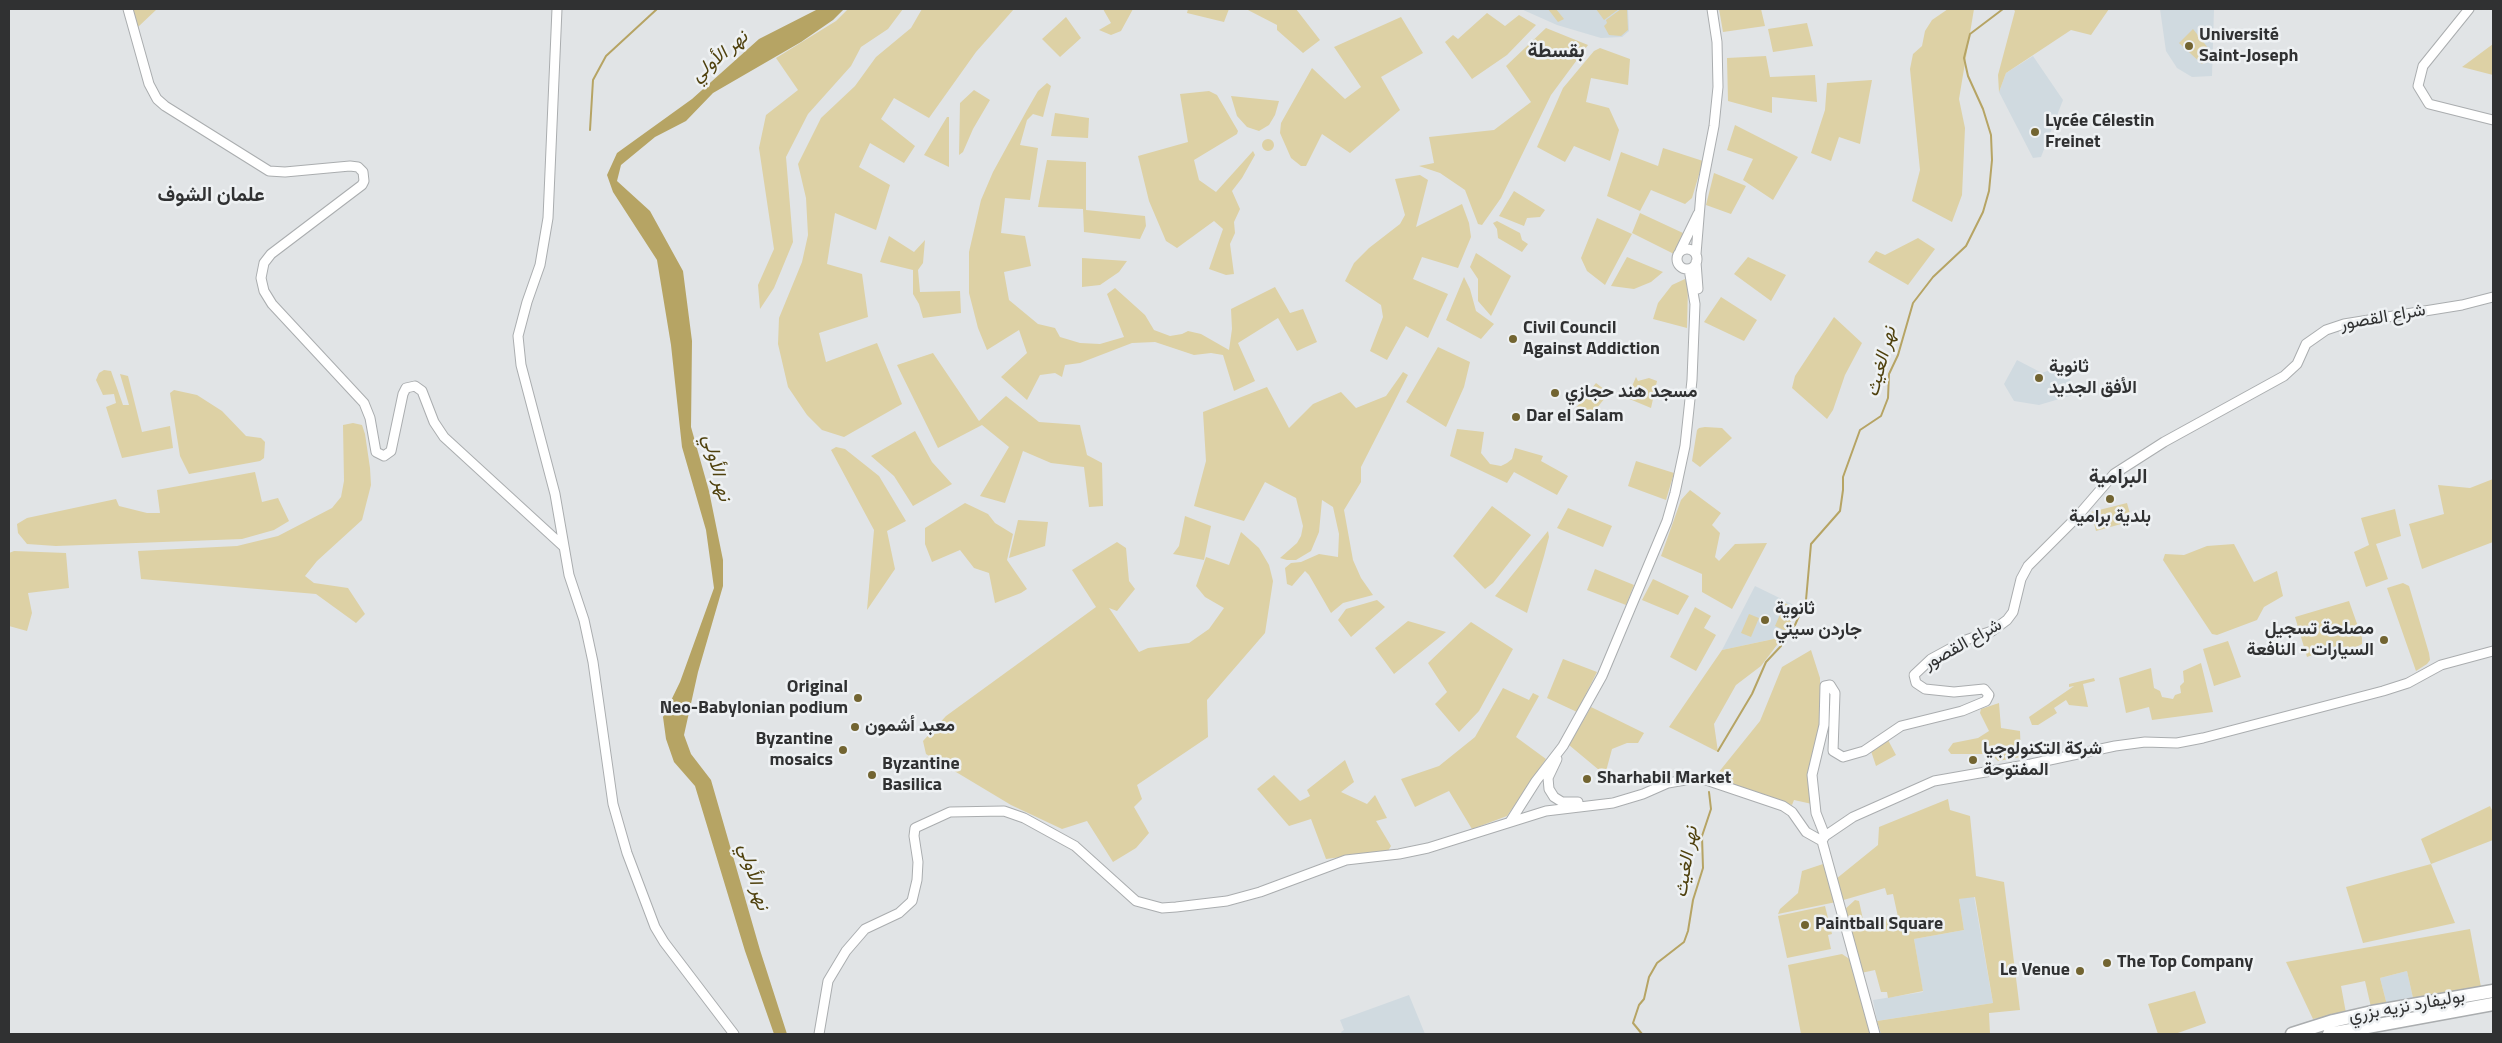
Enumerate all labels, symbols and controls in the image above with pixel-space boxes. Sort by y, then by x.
place label: Université Saint-Joseph [2199,25,2299,68]
water label: نهر الأولي [687,26,753,88]
district label: بقسطة [1527,40,1585,64]
marker: Université Saint-Joseph [2183,40,2195,52]
place label: Lycée Célestin Freinet [2045,111,2155,154]
marker: Lycée Célestin Freinet [2029,126,2041,138]
district label: علمان الشوف [157,184,265,208]
street label: شراع القصور [2339,300,2427,336]
place label: Civil Council Against Addiction [1523,318,1660,360]
water label: نهر الغيث [1862,324,1902,400]
marker: Civil Council Against Addiction [1507,333,1519,345]
place label: ثانوية الأفق الجديد [2049,357,2137,399]
marker: ثانوية الأفق الجديد [2033,372,2045,384]
place label: مسجد هند حجازي [1565,382,1697,404]
marker: مسجد هند حجازي [1549,387,1561,399]
place label: Dar el Salam [1526,406,1623,428]
marker: Dar el Salam [1510,411,1522,423]
water label: نهر الأولي [697,432,735,504]
district label: البرامية [2089,466,2147,490]
marker: بلدية برامية [2104,493,2116,505]
place label: بلدية برامية [2069,507,2151,529]
place label: ثانوية جاردن سيتي [1775,599,1862,642]
marker: ثانوية جاردن سيتي [1759,614,1771,626]
street label: شراع القصور [1920,615,2006,675]
place label: مصلحة تسجيل السيارات - النافعة [2247,619,2374,662]
marker: مصلحة تسجيل السيارات - النافعة [2378,634,2390,646]
place label: Original Neo-Babylonian podium [660,677,848,720]
marker: Original Neo-Babylonian podium [852,692,864,704]
place label: معبد أشمون [865,716,955,738]
marker: معبد أشمون [849,721,861,733]
place label: Byzantine mosaics [755,729,833,772]
place label: شركة التكنولوجيا المفتوحة [1983,739,2102,782]
marker: Byzantine mosaics [837,744,849,756]
place label: Byzantine Basilica [882,754,960,796]
marker: شركة التكنولوجيا المفتوحة [1967,754,1979,766]
place label: Sharhabil Market [1597,768,1731,790]
marker: Byzantine Basilica [866,769,878,781]
marker: Sharhabil Market [1581,773,1593,785]
water label: نهر الغيث [1670,825,1704,899]
water label: نهر الأولي [733,841,773,913]
place label: Paintball Square [1815,914,1943,936]
marker: Paintball Square [1799,919,1811,931]
place label: The Top Company [2117,952,2253,974]
marker: The Top Company [2101,957,2113,969]
place label: Le Venue [2000,960,2070,982]
marker: Le Venue [2074,965,2086,977]
street label: بوليفارد نزيه بزري [2347,986,2467,1028]

